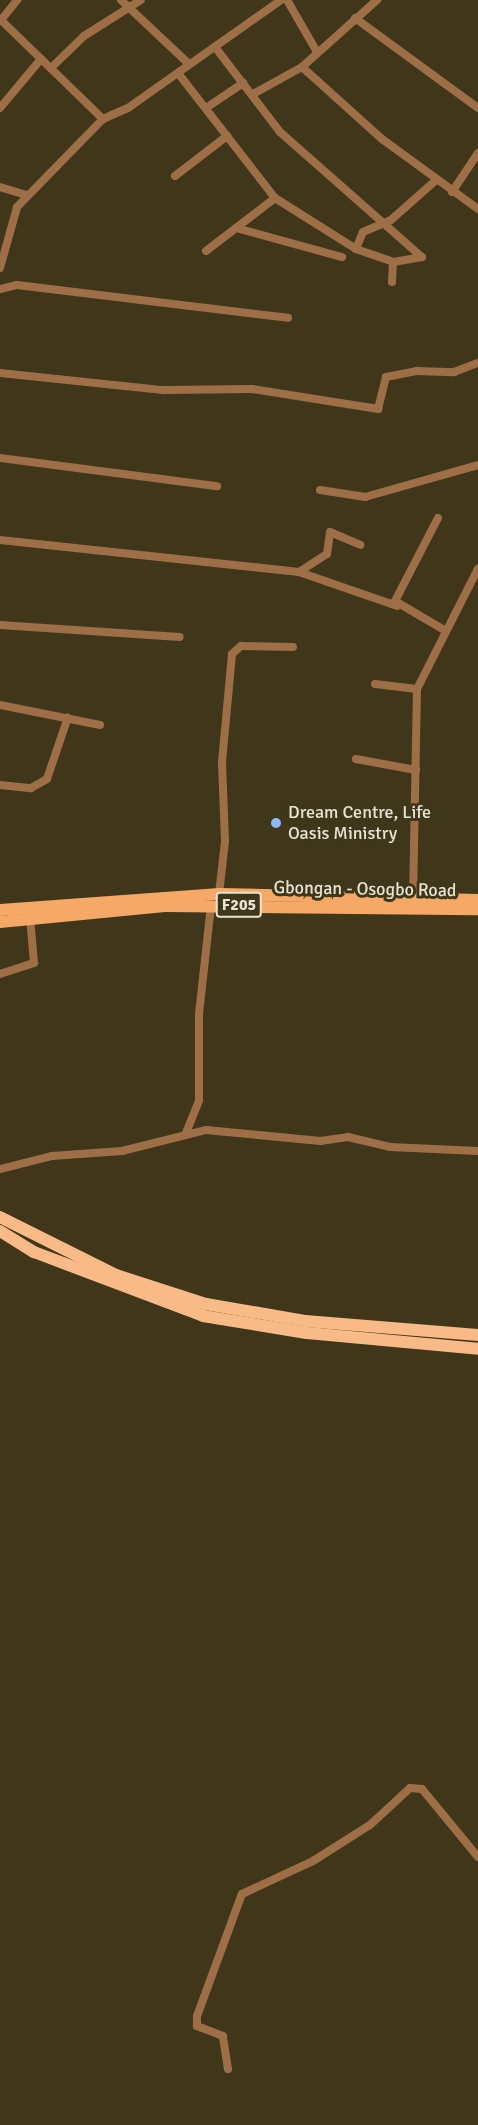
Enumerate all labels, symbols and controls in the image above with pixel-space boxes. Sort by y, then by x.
place label: Dream Centre, Life Oasis Ministry [288,802,431,844]
marker: Dream Centre, Life Oasis Ministry [269,816,283,830]
street label: Gbongan - Osogbo Road [273,877,457,901]
road number: F205 [215,892,263,918]

